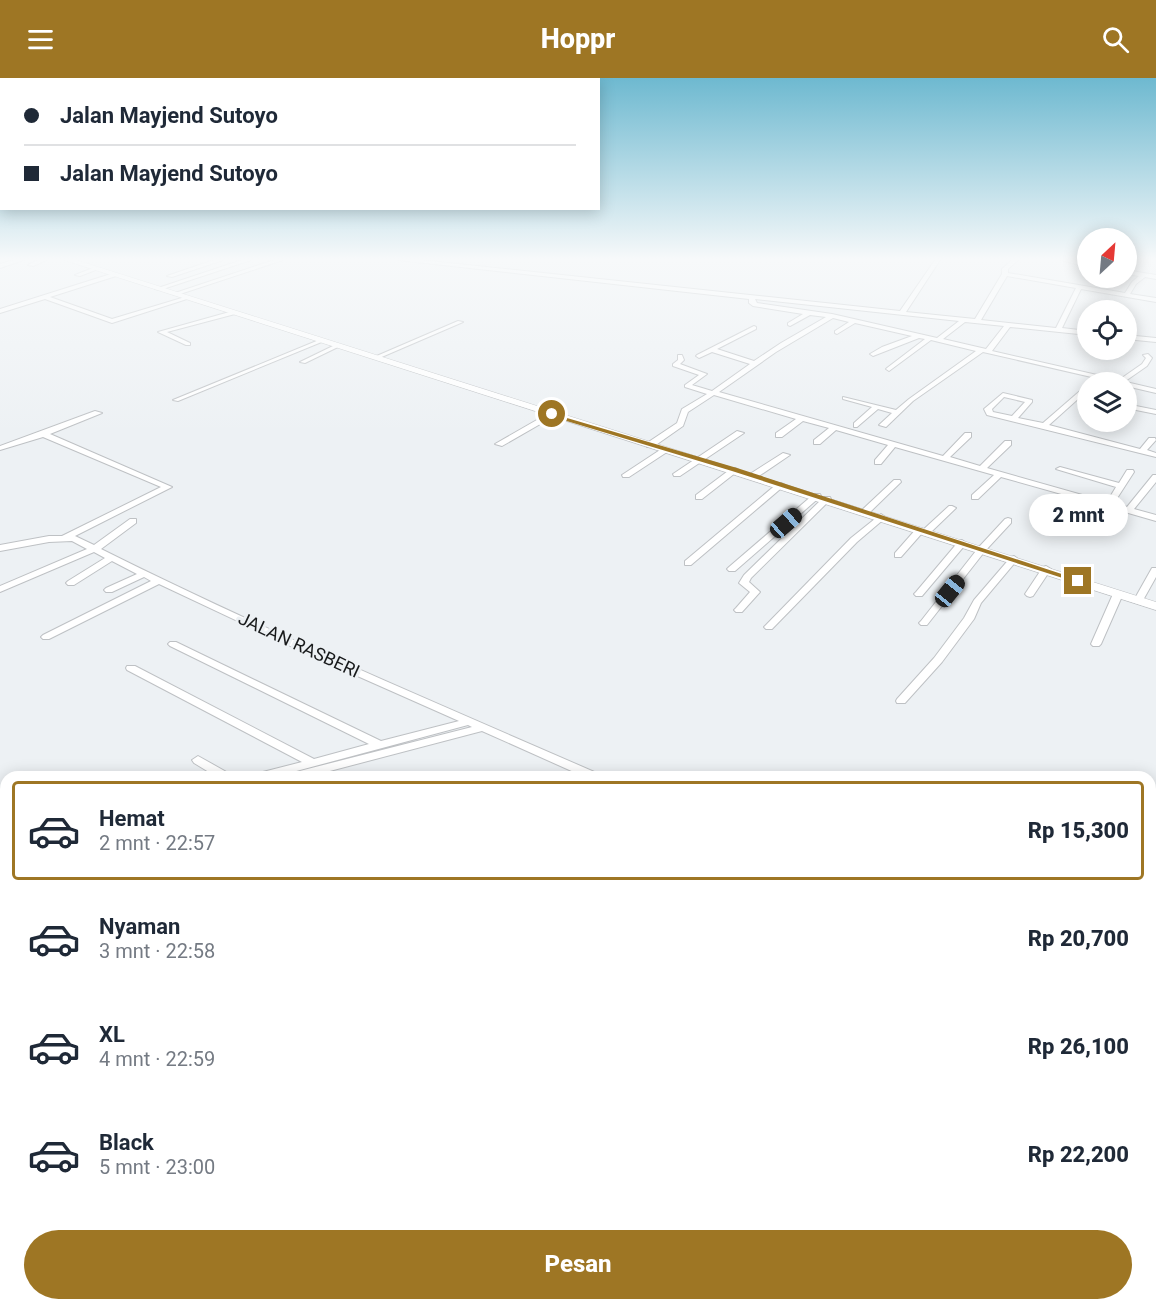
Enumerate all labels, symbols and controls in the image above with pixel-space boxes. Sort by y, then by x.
icon: menu [24,23,57,56]
text: Hoppr [541,23,615,55]
icon: search [1099,23,1132,56]
text: Jalan Mayjend Sutoyo [60,103,278,128]
text: Jalan Mayjend Sutoyo [60,161,278,186]
north arrow [1077,228,1137,288]
map controls [1077,228,1137,432]
button: locate [1077,300,1137,360]
button: layers [1077,372,1137,432]
route start [538,400,565,427]
callout: 2 mnt [1028,494,1128,536]
text: 2 mnt [1053,503,1104,527]
car [767,504,805,542]
route end [1064,567,1091,594]
car [932,571,968,611]
street label: JALAN RASBERI [235,607,363,682]
icon: car [27,804,81,858]
text: Hemat [99,806,165,831]
text: Rp 15,300 [1028,818,1129,843]
text: 2 mnt · 22:57 [99,831,215,855]
icon: car [27,912,81,966]
text: Nyaman [99,914,180,939]
text: Rp 20,700 [1028,926,1129,951]
text: 3 mnt · 22:58 [99,939,215,963]
icon: car [27,1020,81,1074]
text: XL [99,1022,125,1047]
text: Rp 26,100 [1028,1034,1129,1059]
text: 4 mnt · 22:59 [99,1047,215,1071]
icon: car [27,1128,81,1182]
text: Black [99,1130,154,1155]
text: Rp 22,200 [1028,1142,1129,1167]
text: 5 mnt · 23:00 [99,1155,215,1179]
button: Pesan [24,1230,1132,1299]

